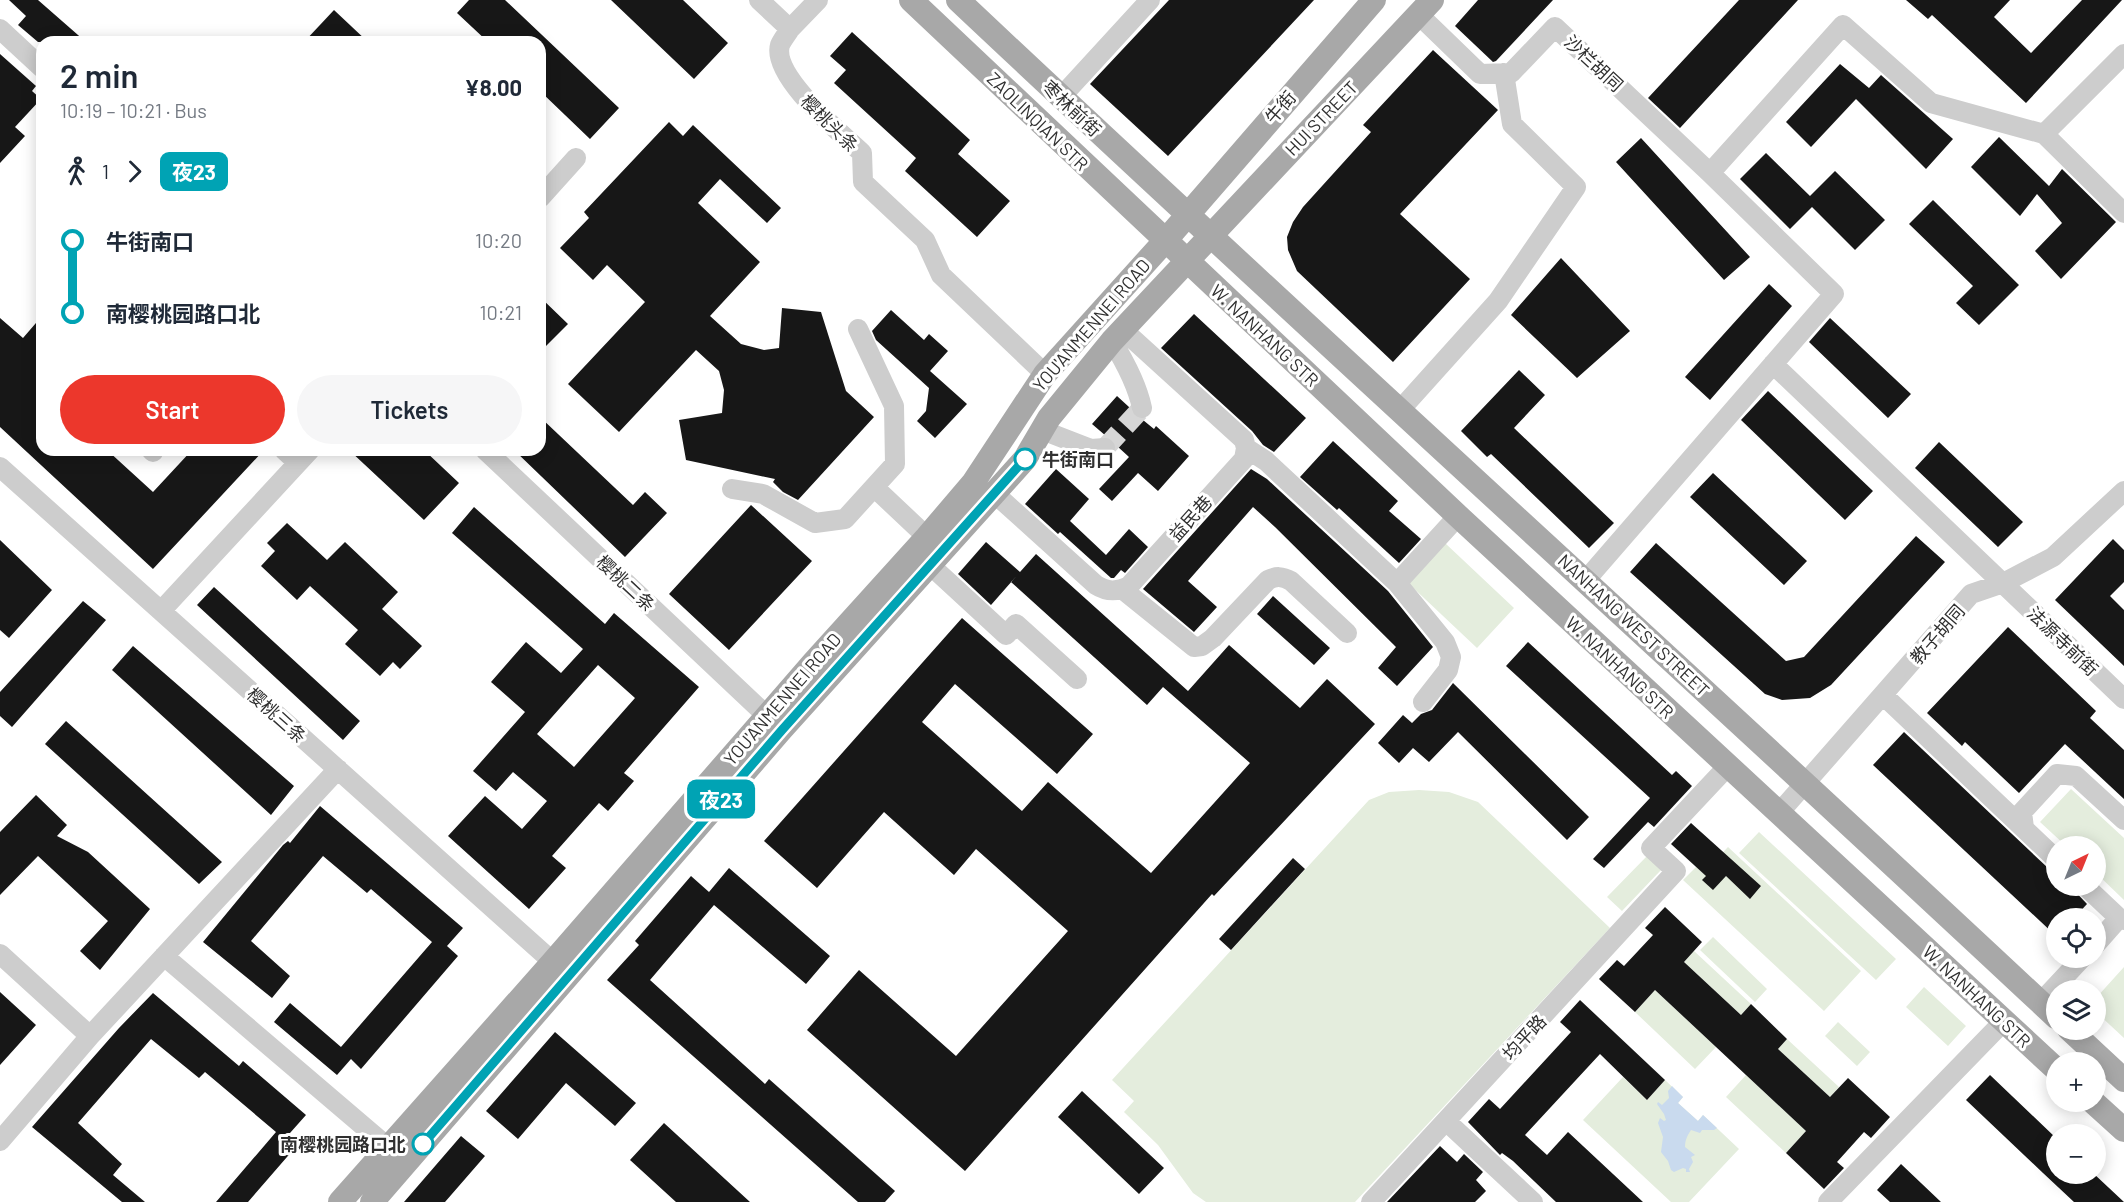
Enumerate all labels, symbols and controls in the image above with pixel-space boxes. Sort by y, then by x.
street label: 沙栏胡同 [1560,30,1628,96]
text: 2 min [60,55,139,95]
street label: ZAOLINQIAN STR [983,67,1093,175]
text: ¥8.00 [465,74,522,100]
street label: 枣林前街 [1038,75,1106,141]
street label: HUI STREET [1280,76,1362,160]
street label: 牛街 [1260,86,1300,128]
street label: 樱桃头条 [797,90,863,156]
text: 10:19 – 10:21 · Bus [60,98,207,122]
icon: walk [60,155,93,188]
icon: forward [118,155,151,188]
text: 1 [102,159,109,183]
text: 夜23 [172,159,216,184]
text: 牛街南口 [106,228,194,254]
text: 10:20 [475,228,522,252]
street label: YOU'ANMENNEI ROAD [1028,254,1154,396]
street label: W. NANHANG STR [1206,279,1324,391]
text: 南樱桃园路口北 [106,300,260,326]
text: 10:21 [479,300,522,324]
button: Start [60,375,285,444]
button: Tickets [297,375,522,444]
marker: 牛街南口 [1014,448,1036,470]
place label: 牛街南口 [1042,448,1114,470]
street label: 益民巷 [1164,491,1216,545]
street label: NANHANG WEST STREET [1554,549,1714,701]
street label: 樱桃二条 [592,550,660,616]
street label: 教子胡同 [1905,600,1969,668]
street label: 法源寺前街 [2023,602,2103,680]
street label: W. NANHANG STR [1561,611,1679,723]
street label: YOU'ANMENNEI ROAD [719,628,845,770]
street label: 樱桃三条 [243,683,311,747]
line badge: 夜23 [686,780,756,818]
text: 夜23 [699,787,743,812]
north arrow [2046,836,2106,896]
map controls [2046,836,2106,1184]
button: locate [2046,908,2106,968]
street label: W. NANHANG STR [1918,940,2036,1052]
button: layers [2046,980,2106,1040]
street label: 均平路 [1498,1010,1550,1064]
button: + [2046,1052,2106,1112]
button: − [2046,1124,2106,1184]
place label: 南樱桃园路口北 [280,1133,406,1155]
marker: 南樱桃园路口北 [412,1133,434,1155]

